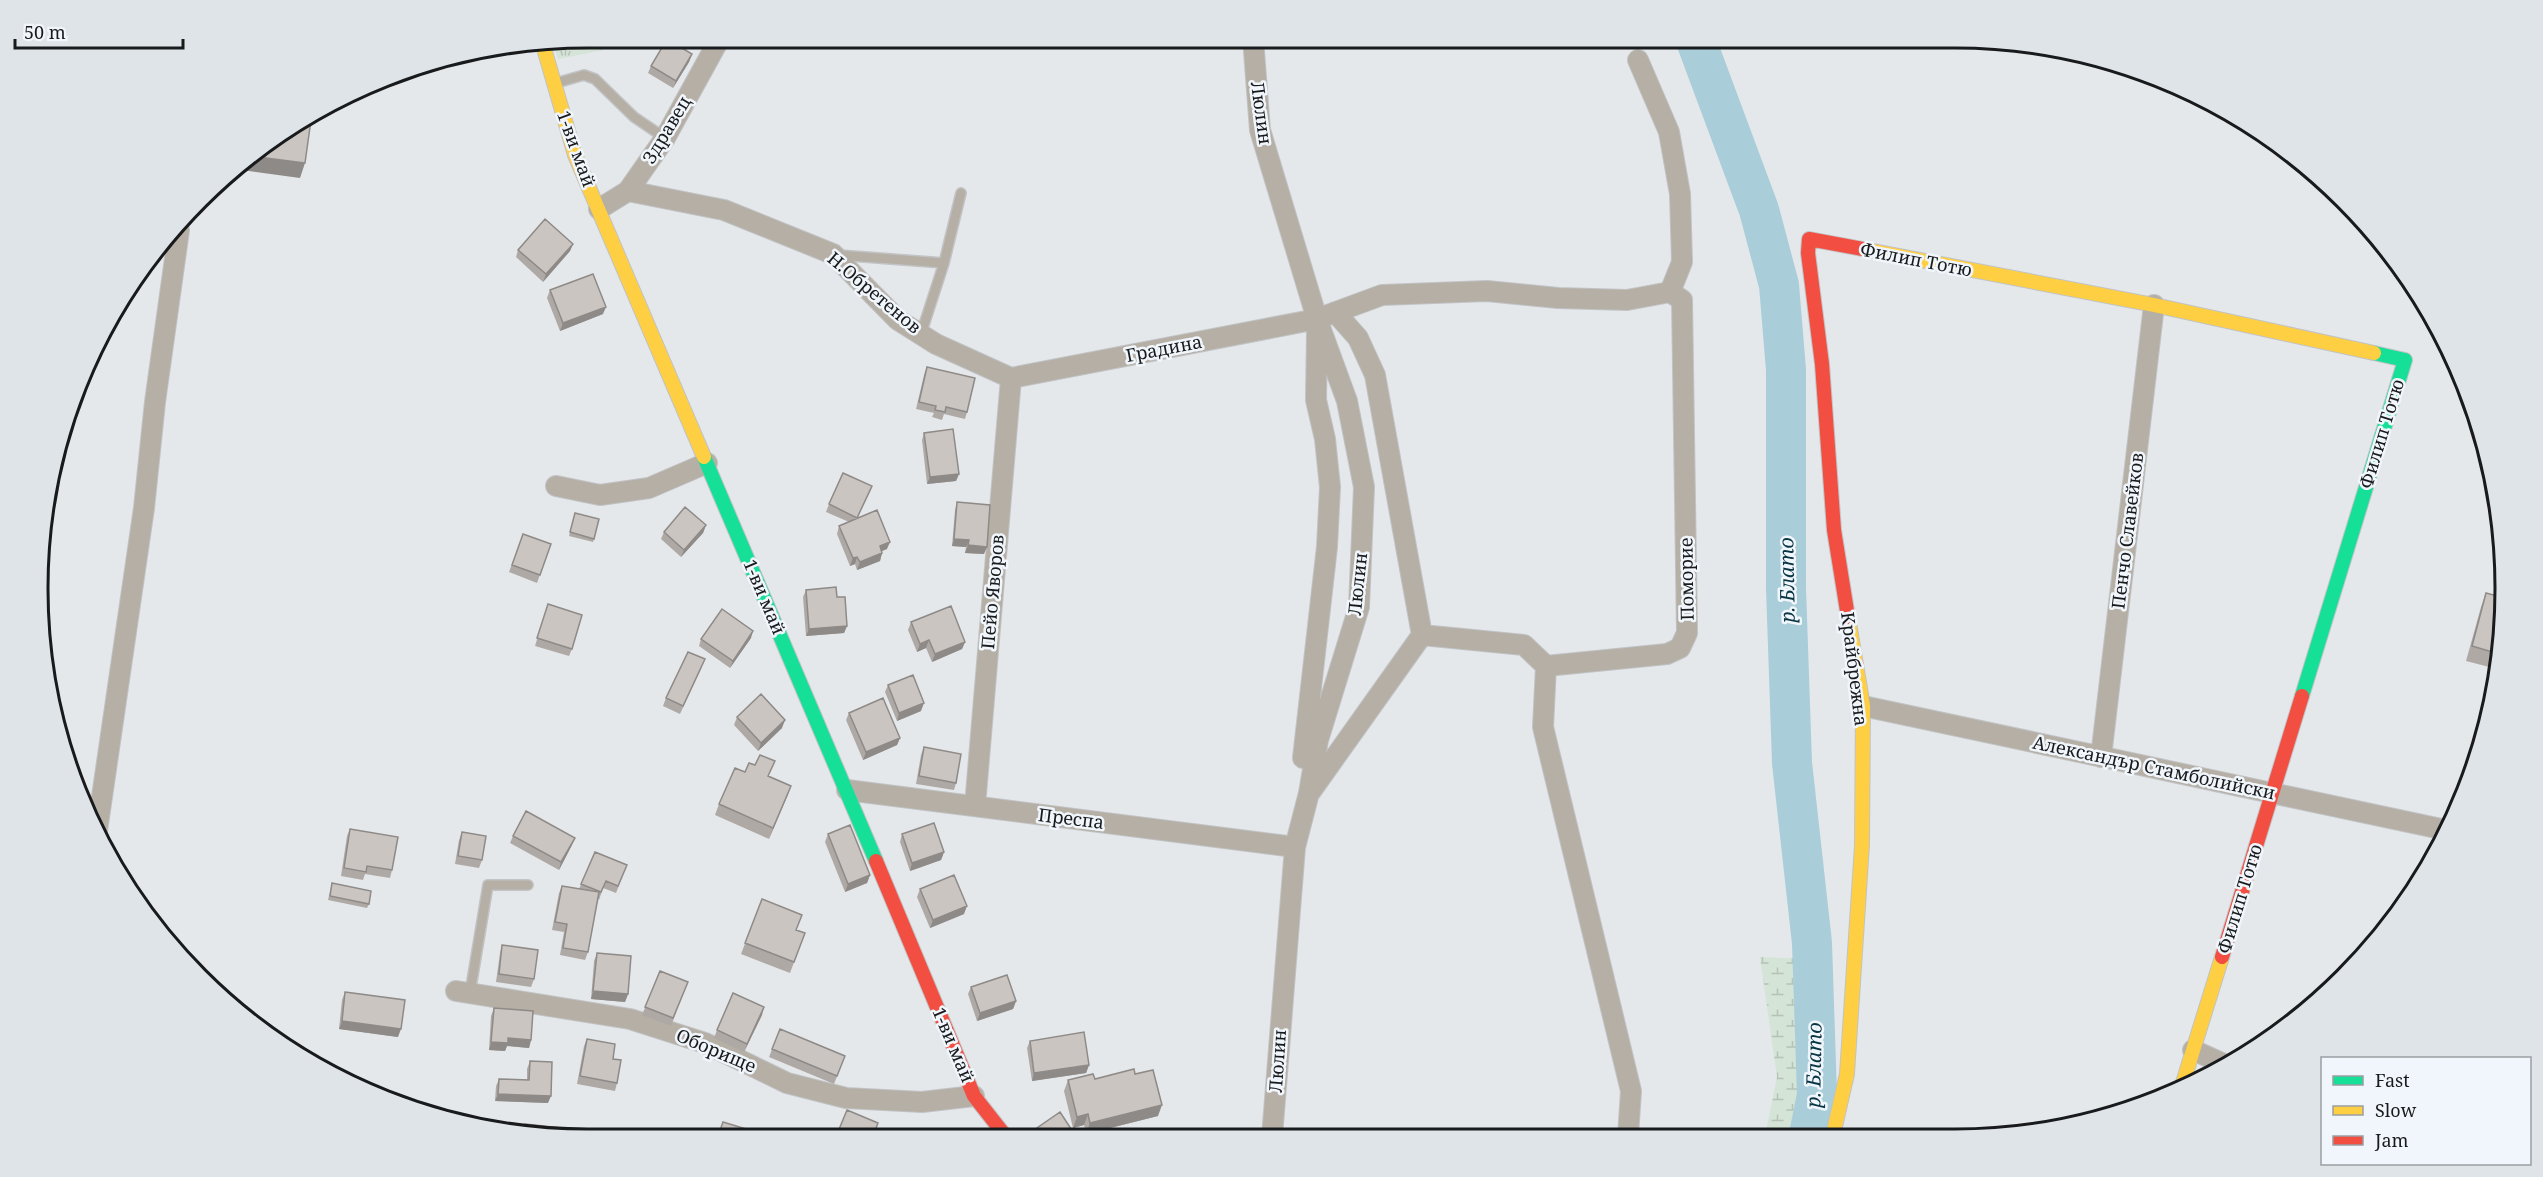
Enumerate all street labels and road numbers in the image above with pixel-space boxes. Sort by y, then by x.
street label: Люлин [1246,80,1278,146]
street label: Здравец [637,91,696,168]
street label: 1-ви май [552,107,602,190]
street label: Филип Тотю [1858,236,1974,282]
street label: Н.Обретенов [823,246,927,339]
street label: Градина [1124,329,1204,367]
street label: Филип Тотю [2353,376,2409,491]
street label: Пенчо Славейков [2106,451,2149,610]
street label: Пейо Яворов [975,534,1009,650]
street label: Поморие [1673,537,1699,621]
street label: Люлин [1342,551,1372,617]
street label: 1-ви май [738,555,792,638]
street label: Крайбрежна [1836,610,1874,727]
street label: Александър Стамболийски [2031,730,2278,804]
street label: Преспа [1037,802,1105,834]
street label: Филип Тотю [2211,841,2267,956]
street label: 1-ви май [927,1003,981,1086]
street label: Оборище [673,1023,760,1078]
street label: Люлин [1263,1029,1291,1093]

